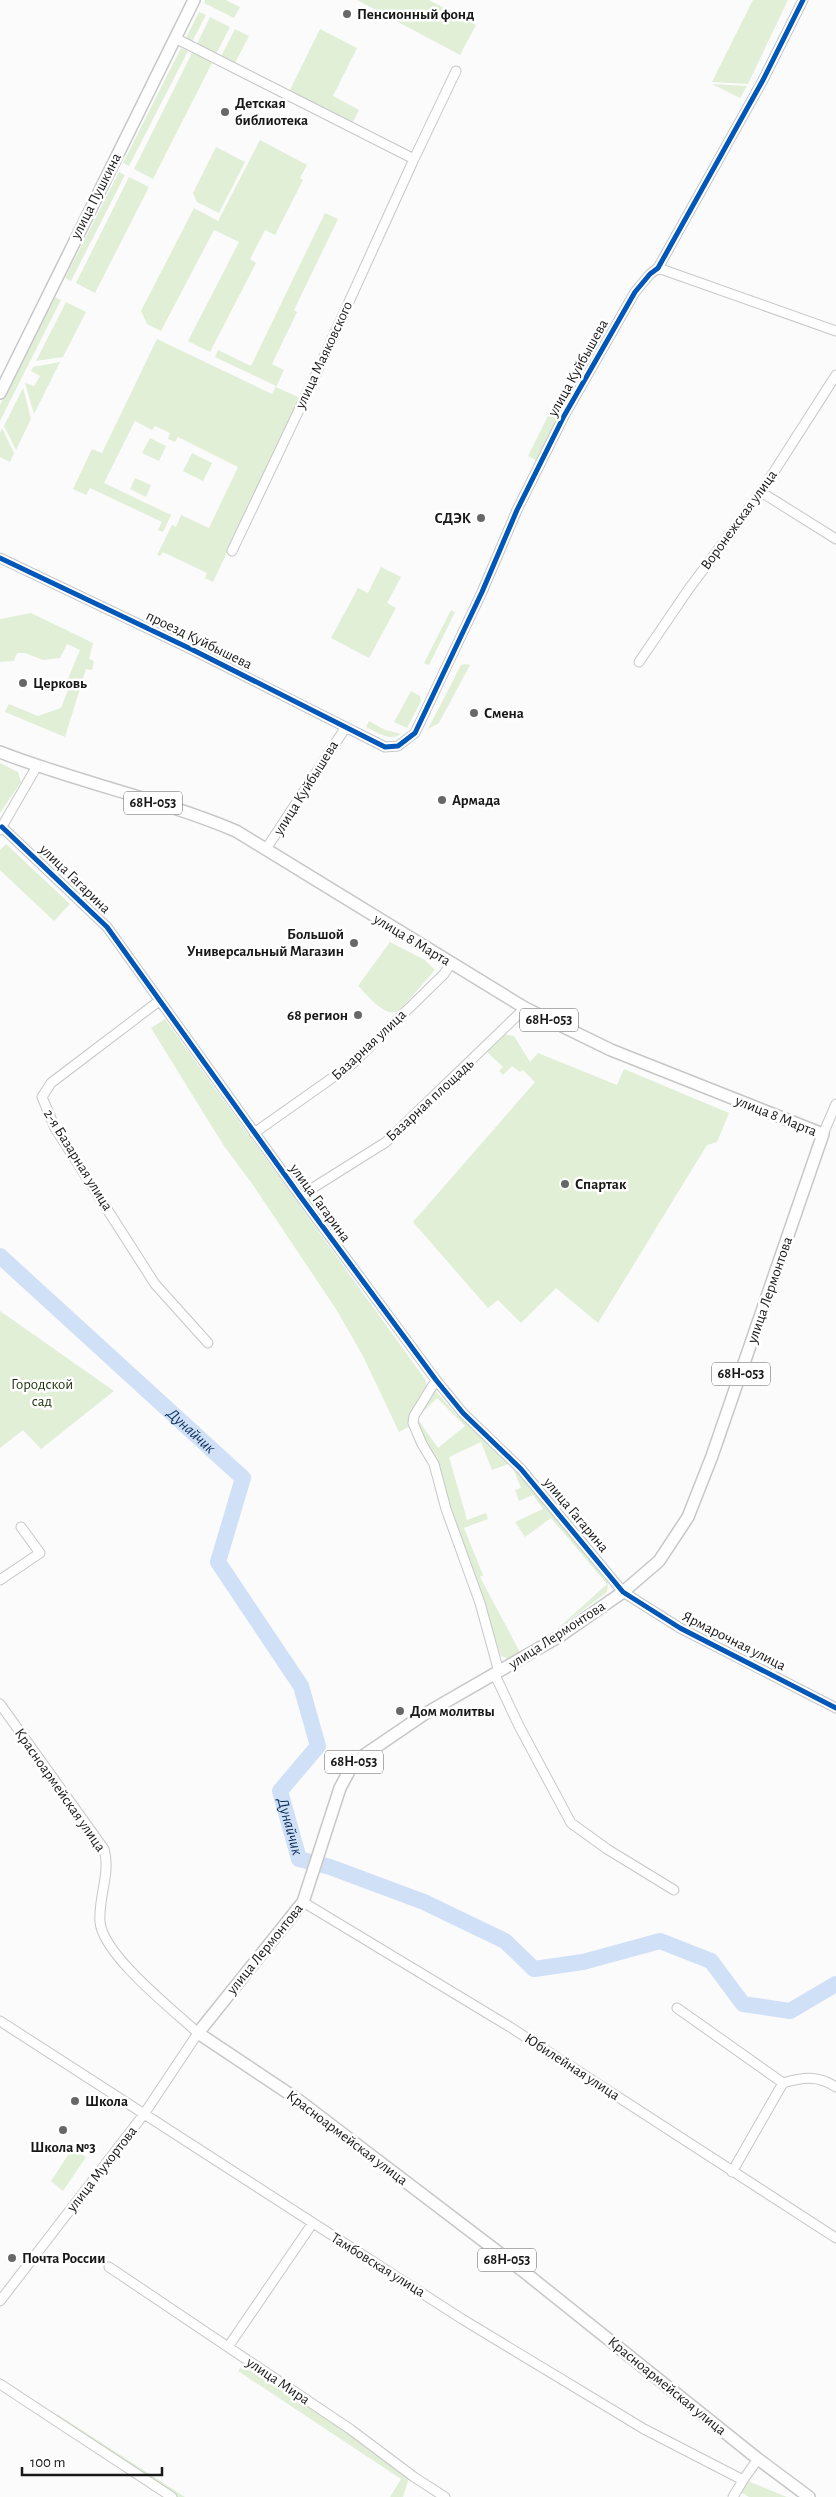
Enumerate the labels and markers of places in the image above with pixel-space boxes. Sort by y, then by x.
place label: Пенсионный фонд [357,7,474,22]
marker: Пенсионный фонд [341,8,353,20]
place label: Детская библиотека [235,96,308,128]
marker: Детская библиотека [219,106,231,118]
place label: СДЭК [435,511,471,526]
marker: СДЭК [475,512,487,524]
place label: Церковь [33,676,87,691]
marker: Церковь [17,677,29,689]
place label: Смена [484,706,524,721]
marker: Смена [468,707,480,719]
place label: Армада [452,793,500,808]
marker: Армада [436,794,448,806]
place label: Большой Универсальный Магазин [187,927,344,959]
marker: Большой Универсальный Магазин [348,937,360,949]
place label: 68 регион [287,1008,348,1023]
marker: 68 регион [352,1009,364,1021]
place label: Спартак [575,1177,627,1192]
marker: Спартак [559,1178,571,1190]
place label: Дом молитвы [410,1704,495,1719]
marker: Дом молитвы [394,1705,406,1717]
place label: Школа [85,2094,128,2109]
marker: Школа [69,2095,81,2107]
marker: Школа №3 [57,2124,69,2136]
place label: Школа №3 [30,2140,96,2155]
place label: Почта России [22,2251,105,2266]
marker: Почта России [6,2252,18,2264]

